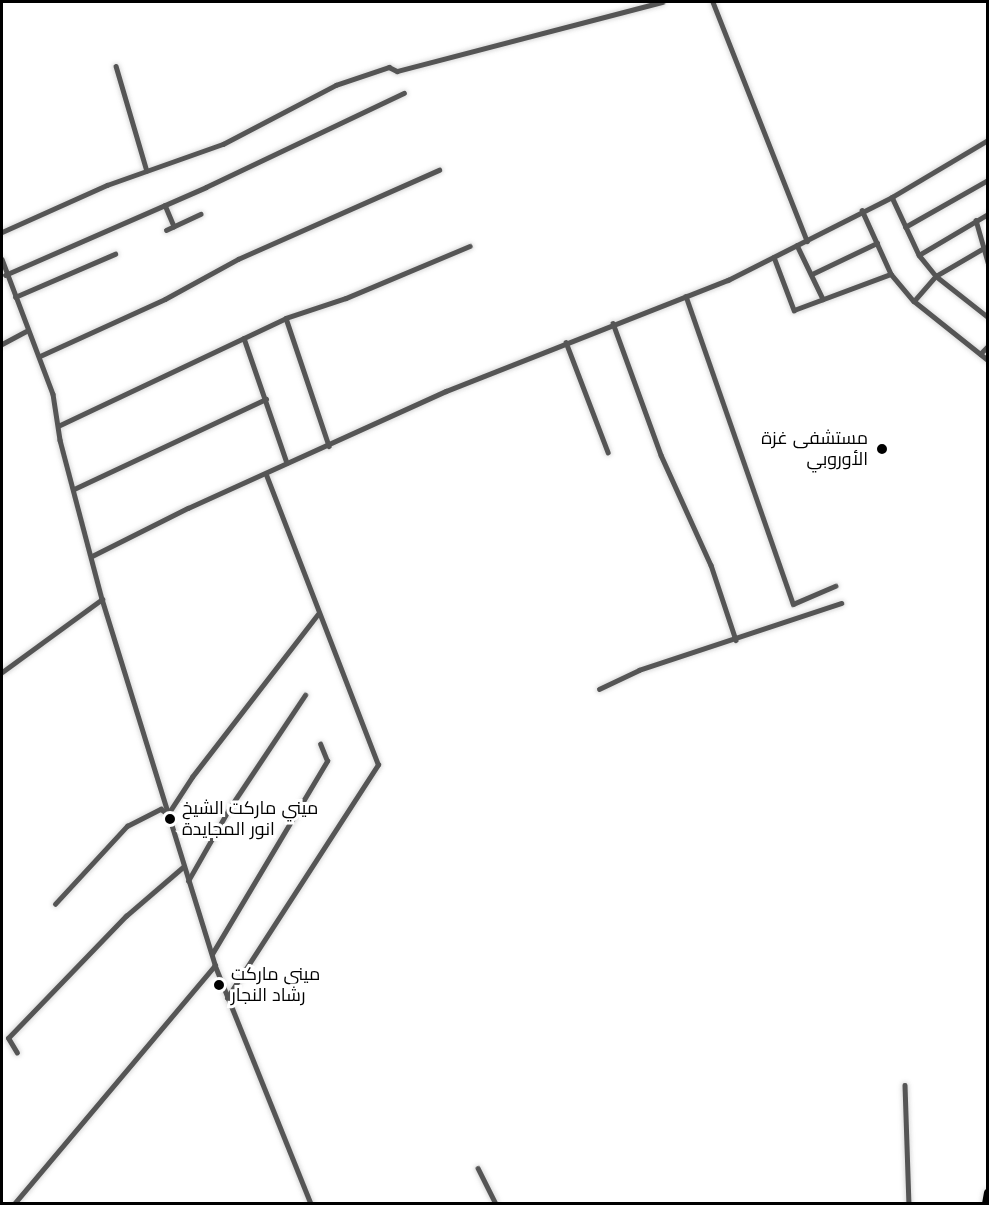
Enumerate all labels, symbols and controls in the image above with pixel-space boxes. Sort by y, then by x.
place label: مستشفى غزة الأوروبي [761,428,868,470]
marker: مستشفى غزة الأوروبي [873,440,891,458]
place label: ميني ماركت الشيخ انور المجايدة [182,798,318,840]
marker: ميني ماركت الشيخ انور المجايدة [163,812,177,826]
place label: ميني ماركت رشاد النجار [231,964,320,1006]
marker: ميني ماركت رشاد النجار [212,978,226,992]

